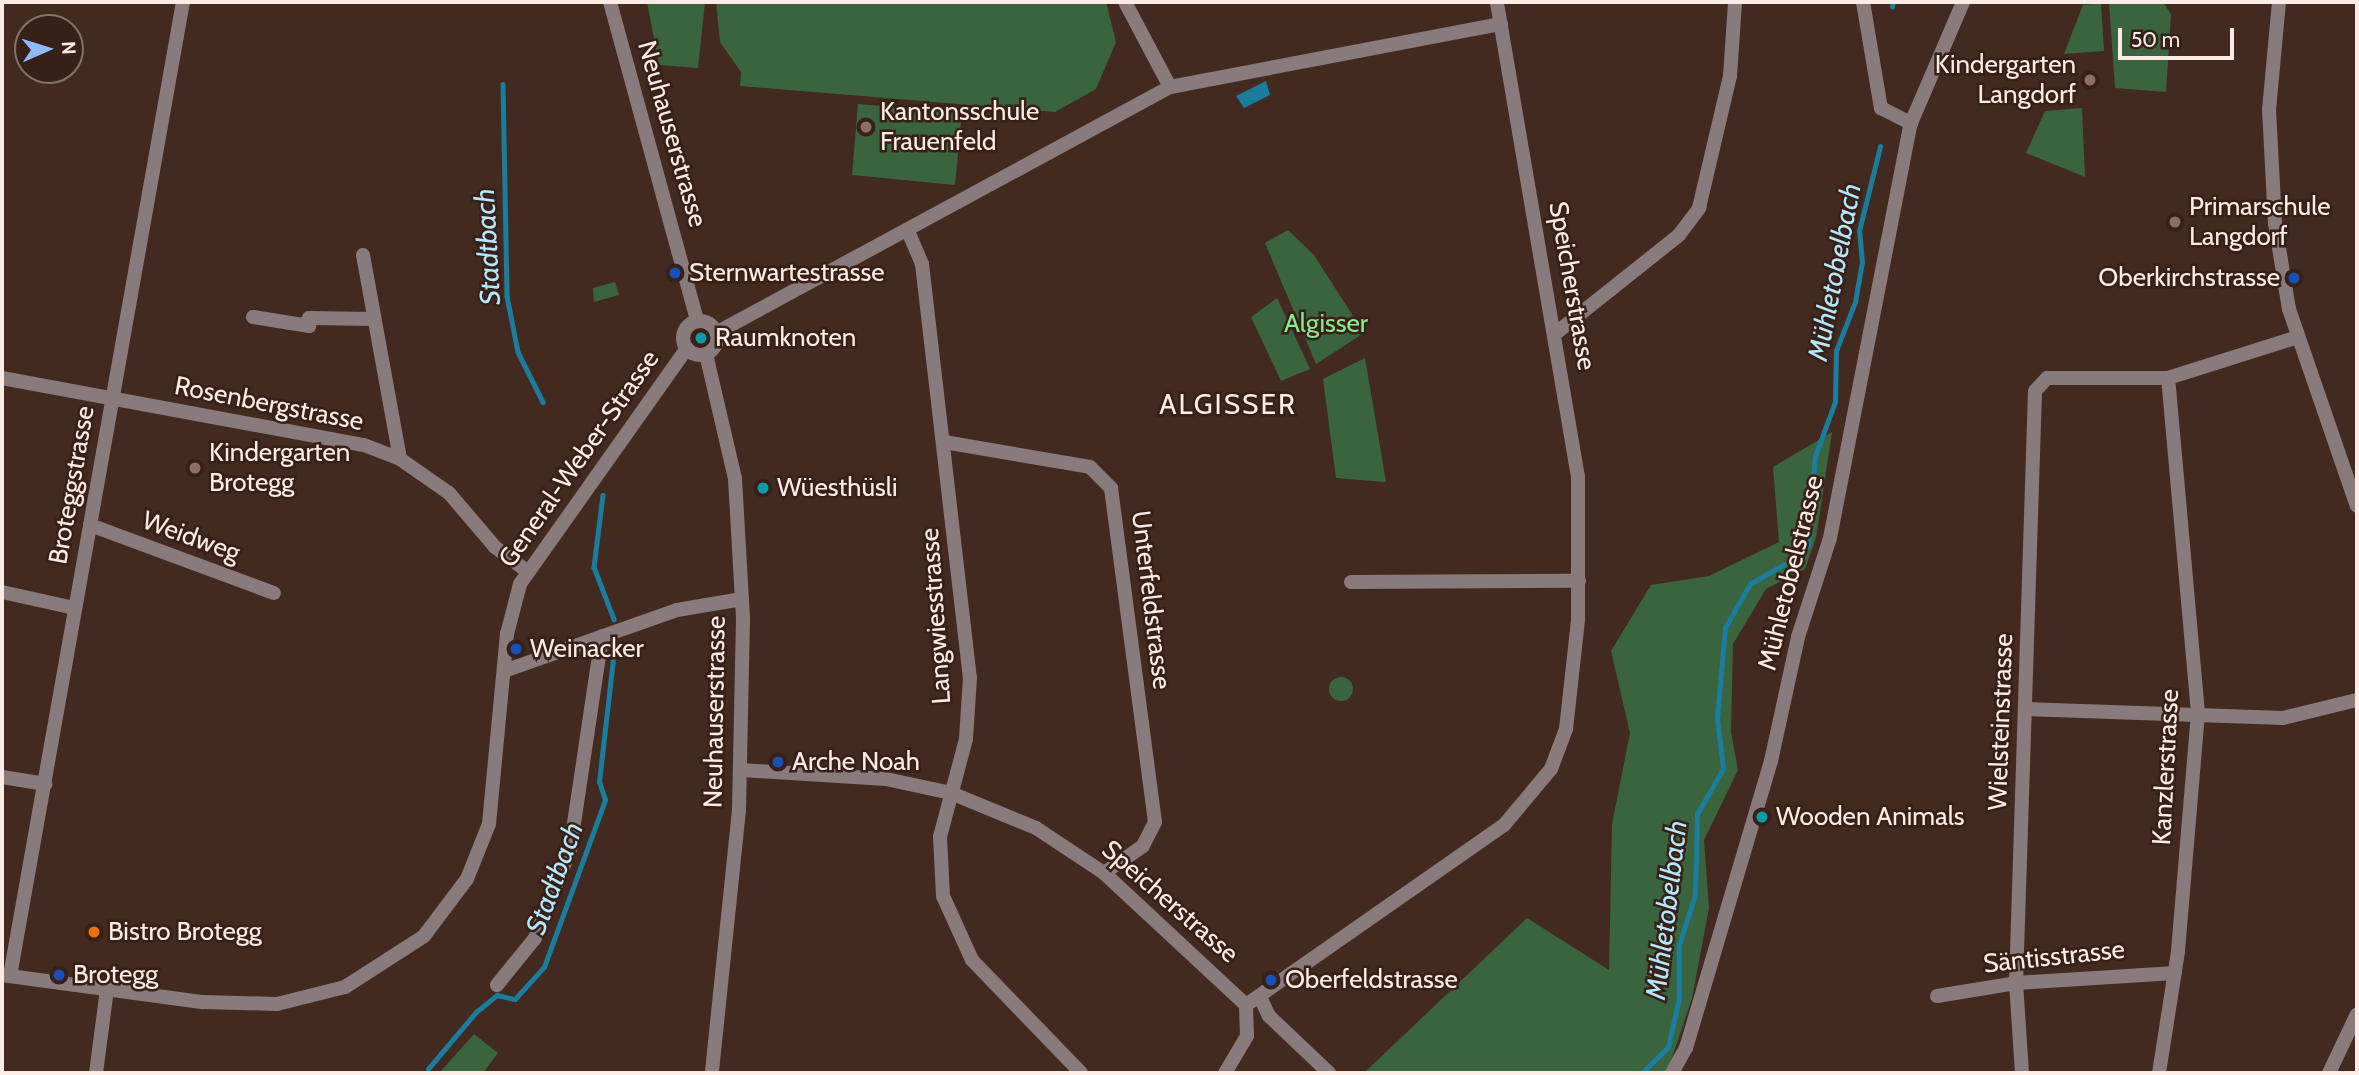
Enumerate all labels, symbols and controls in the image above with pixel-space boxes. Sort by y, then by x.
north arrow [14,14,84,84]
scale bar [2121,14,2236,58]
text: 50 m [2131,27,2180,52]
street label: Neuhauserstrasse [631,37,713,231]
text: N [57,41,80,55]
place label: Kindergarten Langdorf [1935,49,2076,110]
marker: Kindergarten Langdorf [2082,72,2098,88]
place label: Kantonsschule Frauenfeld [880,96,1039,158]
marker: Kantonsschule Frauenfeld [858,119,874,135]
water label: Mühletobelbach [1800,180,1868,364]
water label: Stadtbach [467,188,507,306]
place label: Primarschule Langdorf [2189,191,2330,252]
street label: Speicherstrasse [1542,199,1602,373]
marker: Primarschule Langdorf [2167,214,2183,230]
place label: Sternwartestrasse [689,257,885,289]
place label: Oberkirchstrasse [2098,262,2280,294]
marker: Sternwartestrasse [667,265,683,281]
marker: Oberkirchstrasse [2286,270,2302,286]
park label: Algisser [1284,308,1368,340]
place label: Raumknoten [715,322,856,354]
marker: Raumknoten [693,330,709,346]
street label: General-Weber-Strasse [492,344,666,574]
street label: Rosenbergstrasse [172,370,366,438]
district label: ALGISSER [1160,387,1296,421]
street label: Broteggstrasse [43,403,101,567]
place label: Kindergarten Brotegg [209,437,350,498]
marker: Kindergarten Brotegg [187,460,203,476]
place label: Wüesthüsli [777,472,897,504]
street label: Mühletobelstrasse [1752,472,1830,674]
marker: Wüesthüsli [755,480,771,496]
street label: Weidweg [138,505,244,569]
street label: Unterfeldstrasse [1125,509,1177,691]
street label: Langwiesstrasse [914,527,958,705]
street label: Neuhauserstrasse [698,616,732,808]
place label: Weinacker [530,633,644,665]
street label: Wielsteinstrasse [1982,633,2020,811]
marker: Weinacker [508,641,524,657]
street label: Kanzlerstrasse [2146,688,2186,846]
place label: Arche Noah [792,746,920,778]
marker: Arche Noah [770,754,786,770]
place label: Wooden Animals [1776,801,1965,833]
marker: Wooden Animals [1754,809,1770,825]
water label: Stadtbach [518,817,590,939]
water label: Mühletobelbach [1638,819,1694,1001]
street label: Speicherstrasse [1095,834,1245,970]
place label: Bistro Brotegg [108,916,262,948]
marker: Bistro Brotegg [86,924,102,940]
street label: Säntisstrasse [1982,934,2126,980]
place label: Brotegg [73,959,158,991]
place label: Oberfeldstrasse [1285,964,1458,996]
marker: Brotegg [51,967,67,983]
marker: Oberfeldstrasse [1263,972,1279,988]

